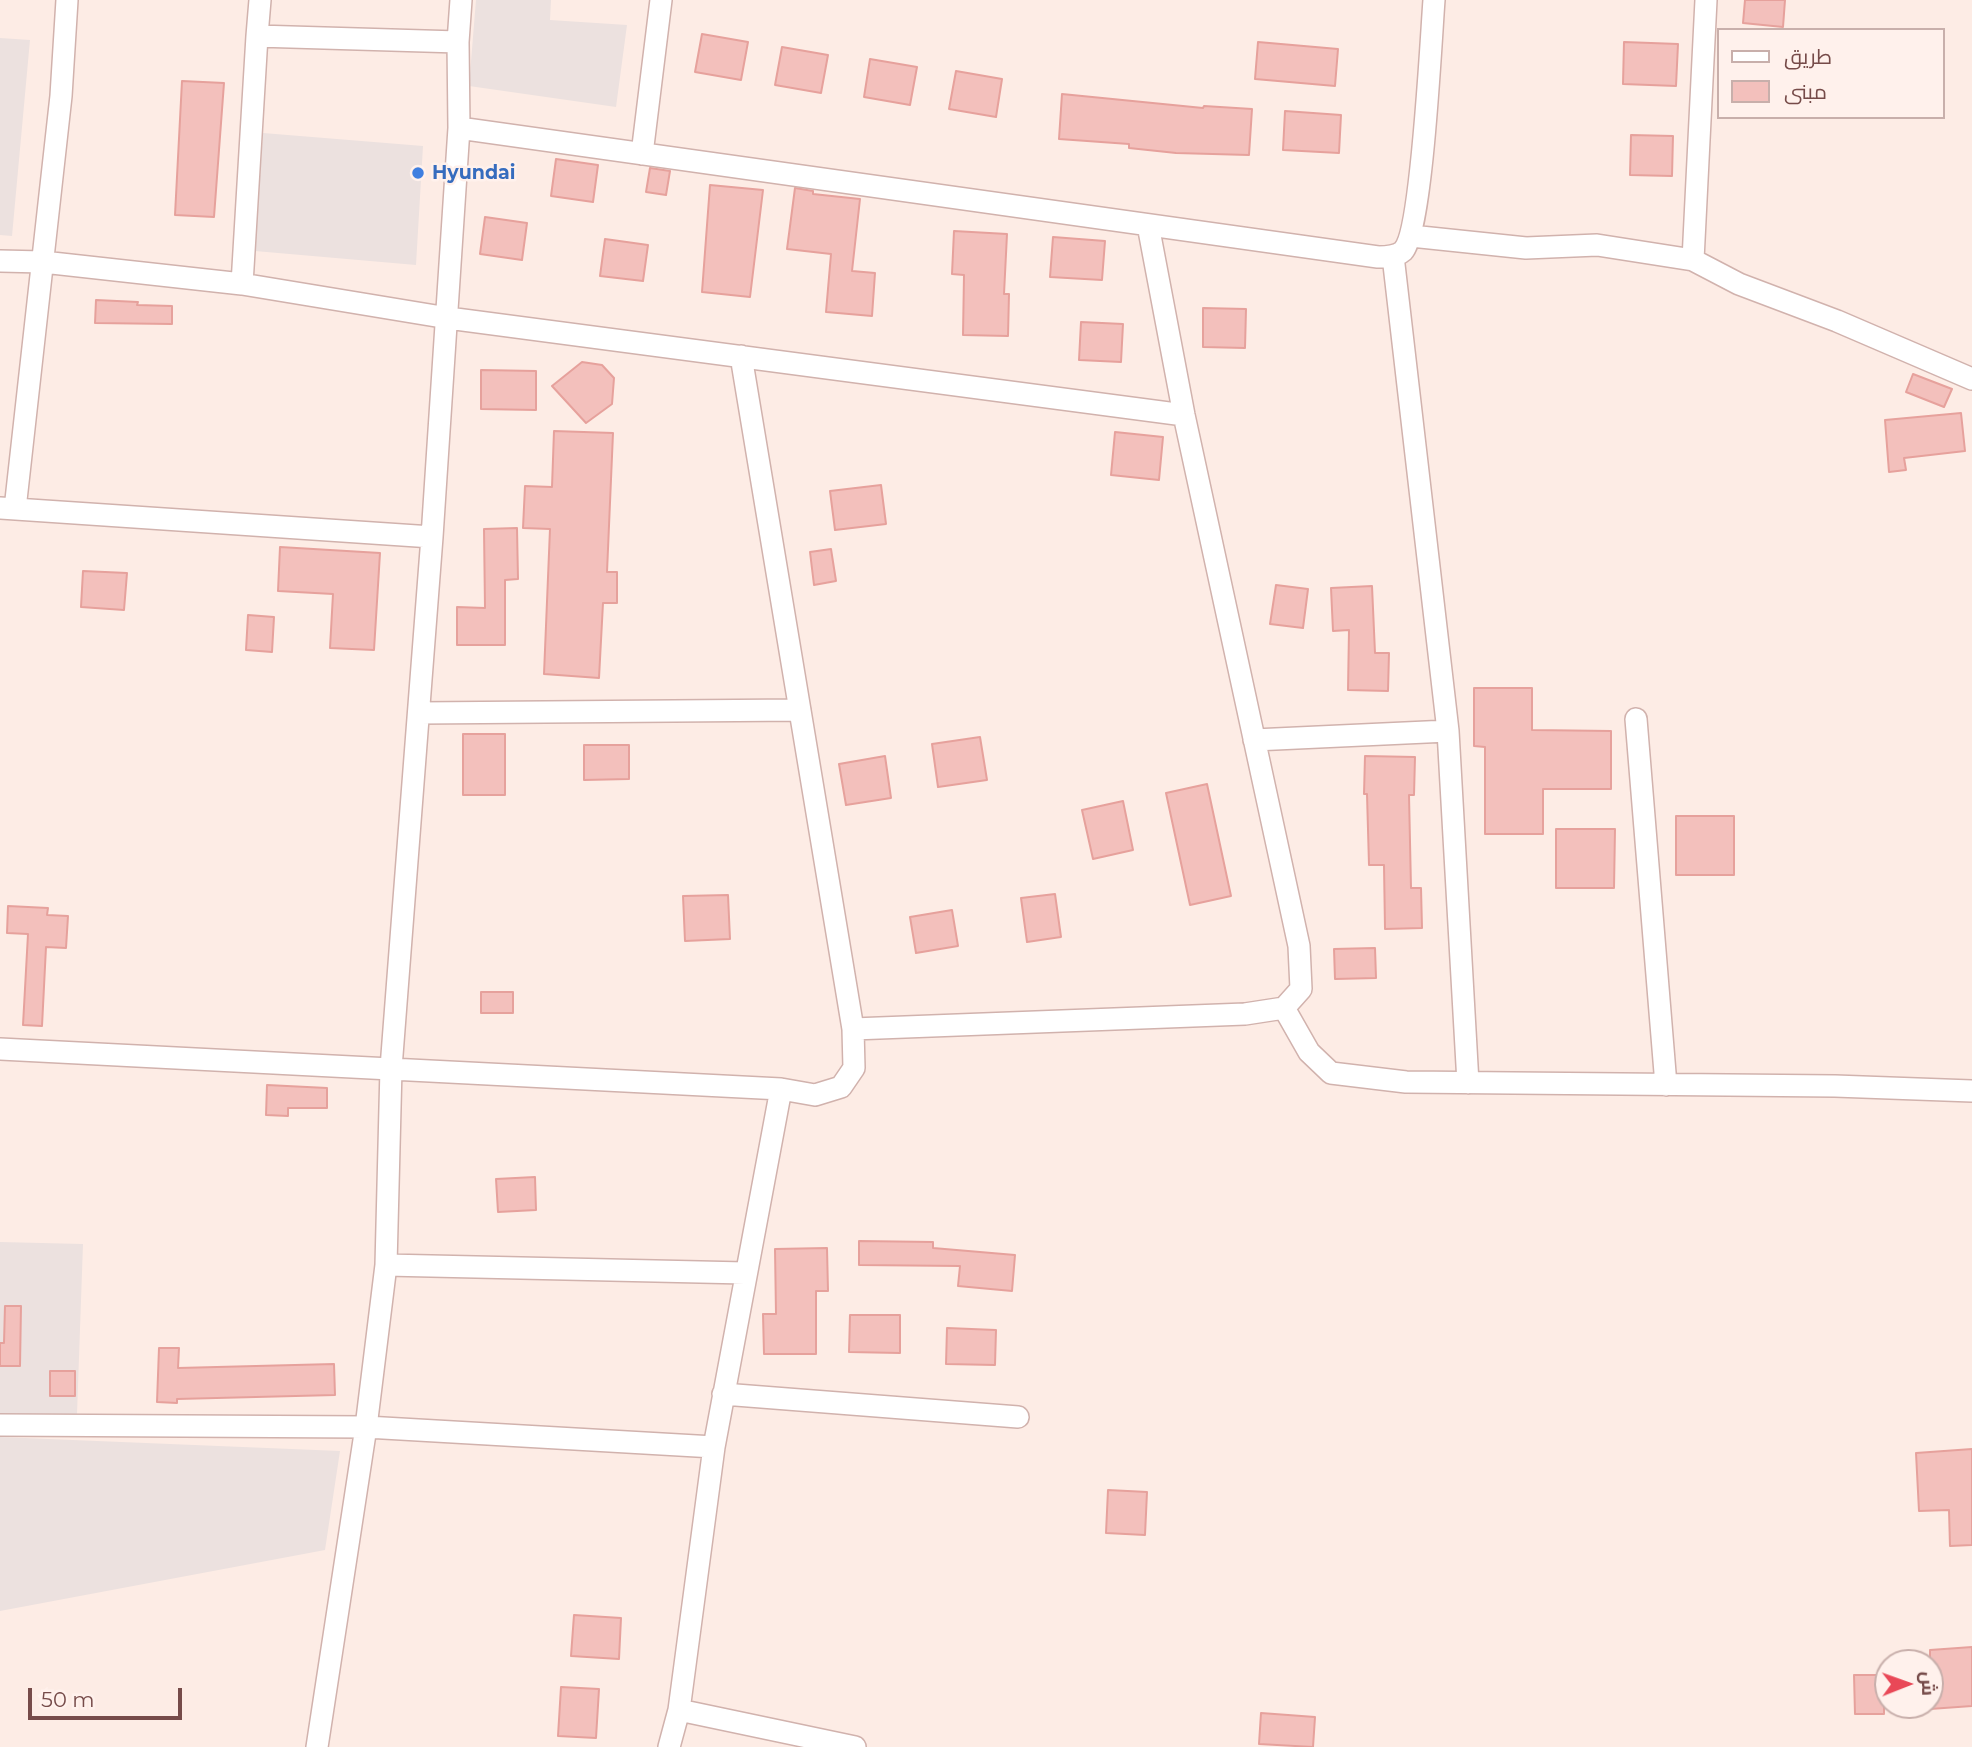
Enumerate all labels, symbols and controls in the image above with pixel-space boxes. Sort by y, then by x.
legend [1716,28,1944,119]
text: طريق [1784,44,1832,69]
text: مبنى [1784,79,1827,104]
place label: Hyundai [432,162,516,184]
marker: Hyundai [410,165,426,181]
north arrow [1874,1649,1944,1719]
text: ش [1917,1671,1940,1696]
scale bar [32,1674,186,1718]
text: 50 m [41,1687,95,1712]

